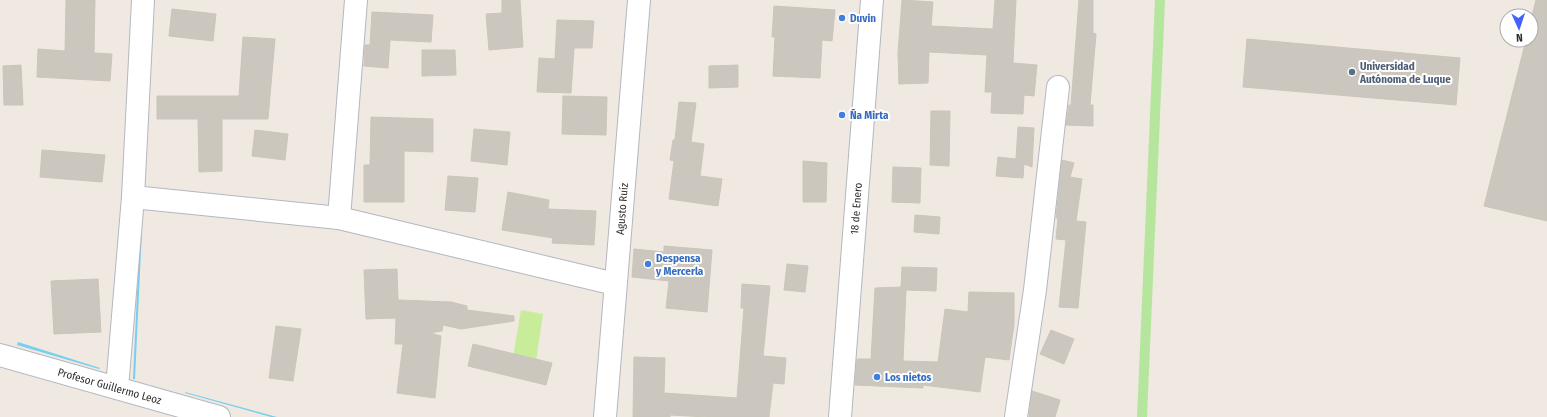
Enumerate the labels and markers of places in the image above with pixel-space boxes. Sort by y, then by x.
place label: Duvin [850,12,876,25]
marker: Duvin [837,13,847,23]
place label: Universidad Autónoma de Luque [1359,60,1451,86]
marker: Universidad Autónoma de Luque [1347,67,1357,77]
place label: Ña Mirta [850,109,889,122]
marker: Ña Mirta [837,110,847,120]
place label: Despensa y Mercerla [655,252,704,278]
marker: Despensa y Mercerla [643,259,653,269]
place label: Los nietos [885,371,932,384]
marker: Los nietos [872,372,882,382]

